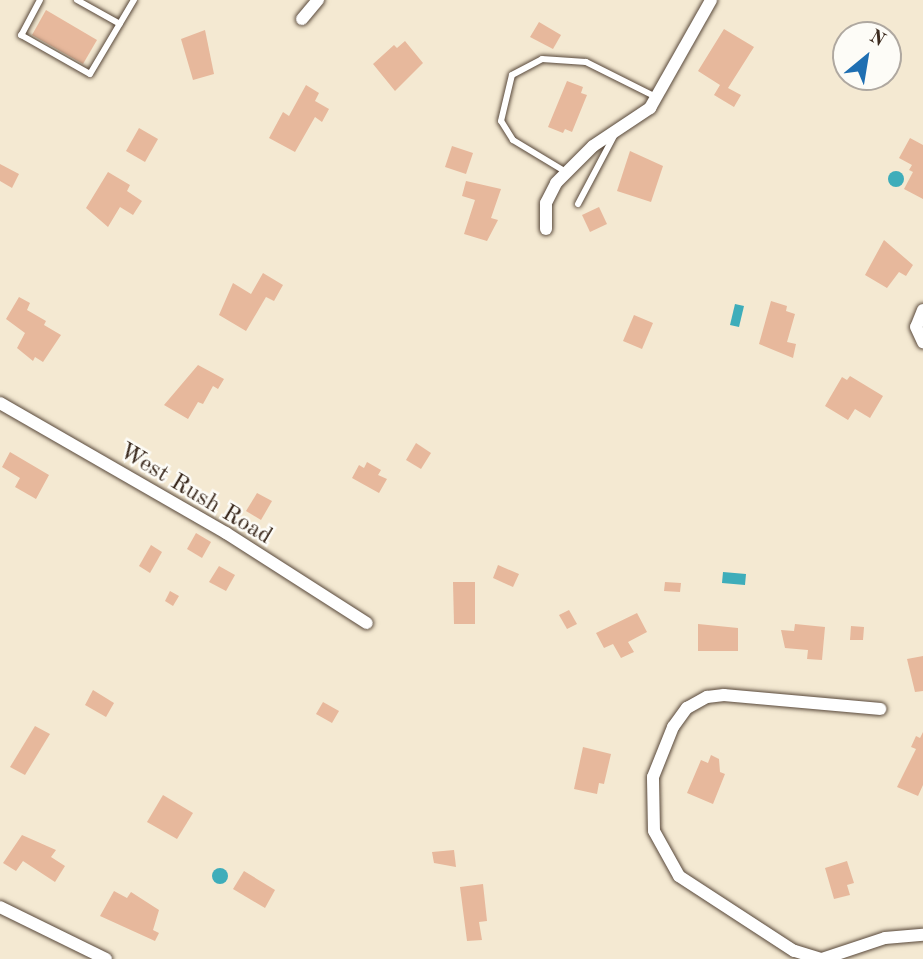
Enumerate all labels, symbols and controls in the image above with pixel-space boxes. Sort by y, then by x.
north arrow [832,21,902,91]
text: N [866,27,888,51]
street label: West Rush Road [113,438,277,552]

